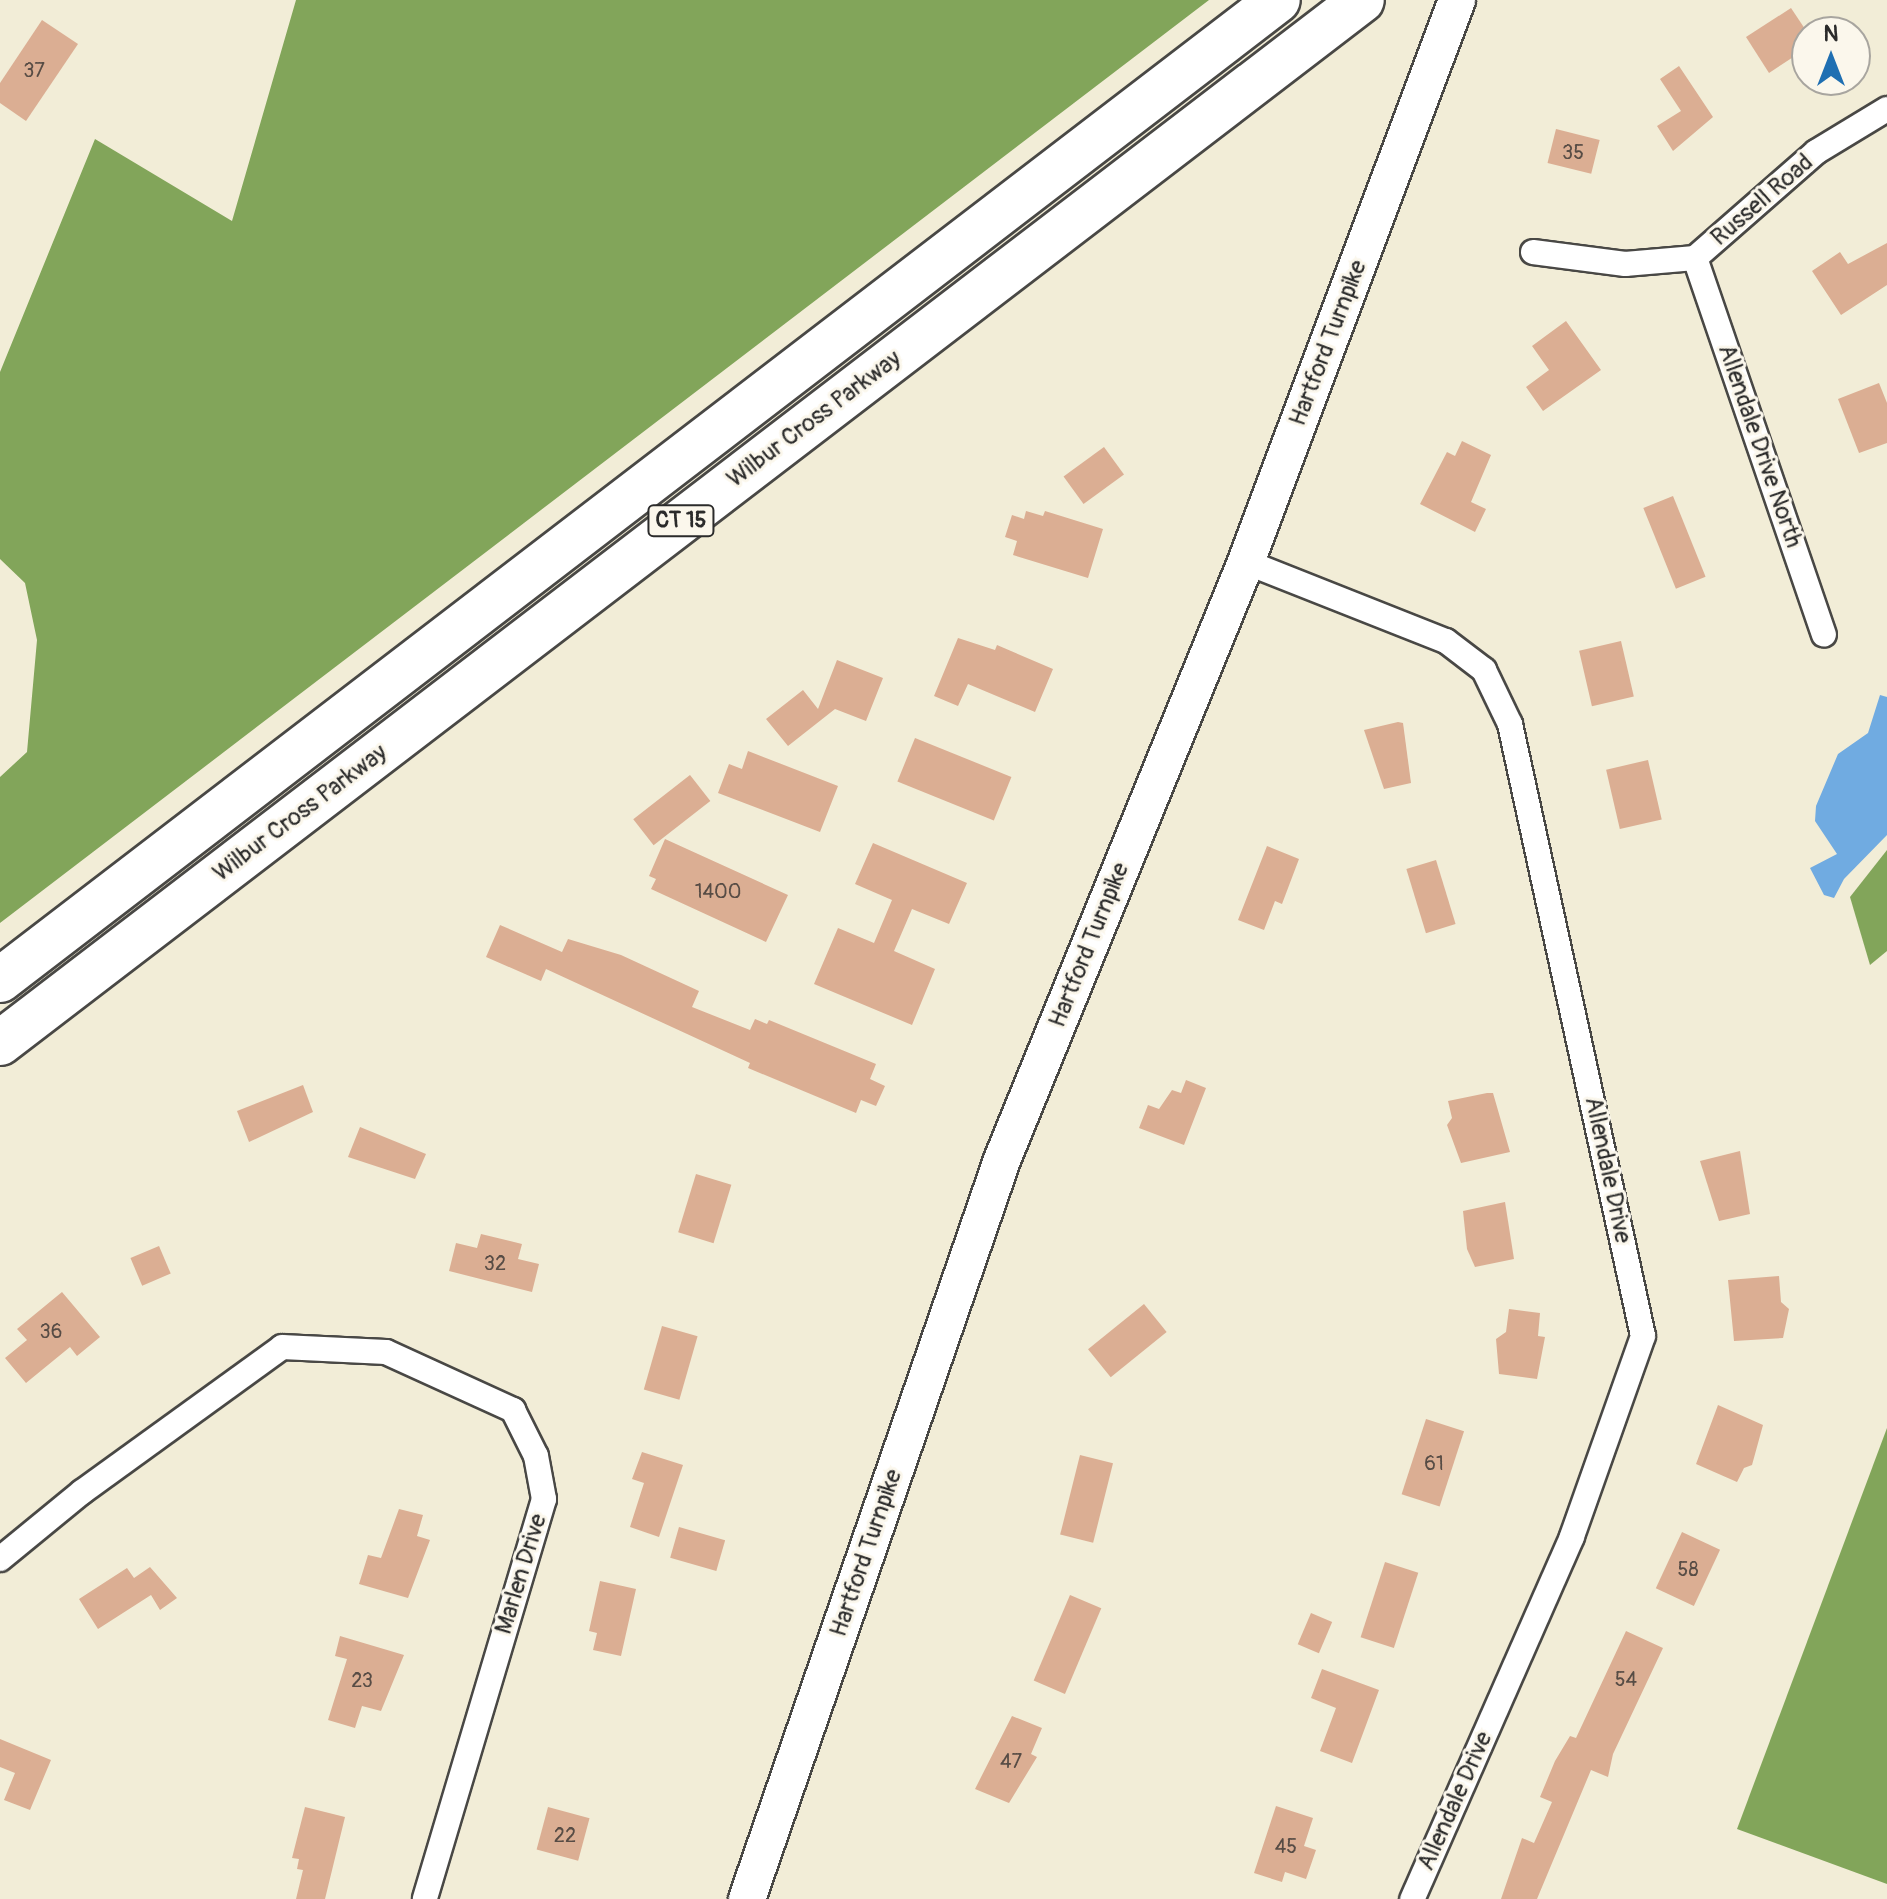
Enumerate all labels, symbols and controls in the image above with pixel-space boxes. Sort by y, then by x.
north arrow [1791,16,1871,96]
text: N [1824,20,1838,48]
house number: 37 [23,58,45,82]
house number: 35 [1562,140,1584,164]
street label: Russell Road [1705,148,1819,252]
street label: Hartford Turnpike [1283,256,1373,430]
street label: Allendale Drive North [1712,341,1808,551]
street label: Wilbur Cross Parkway [721,344,907,494]
road number: CT 15 [647,503,715,539]
street label: Wilbur Cross Parkway [207,738,393,888]
street label: Hartford Turnpike [1043,858,1135,1032]
house number: 1400 [695,879,741,903]
street label: Allendale Drive [1578,1094,1638,1246]
house number: 32 [484,1251,506,1275]
house number: 36 [40,1319,62,1343]
house number: 61 [1424,1451,1444,1475]
street label: Hartford Turnpike [824,1466,908,1640]
street label: Marlen Drive [489,1510,553,1638]
house number: 58 [1678,1557,1698,1581]
house number: 54 [1615,1667,1637,1691]
house number: 23 [351,1668,373,1692]
street label: Allendale Drive [1412,1727,1498,1875]
house number: 47 [1000,1749,1022,1773]
house number: 22 [554,1823,576,1847]
house number: 45 [1275,1834,1297,1858]

